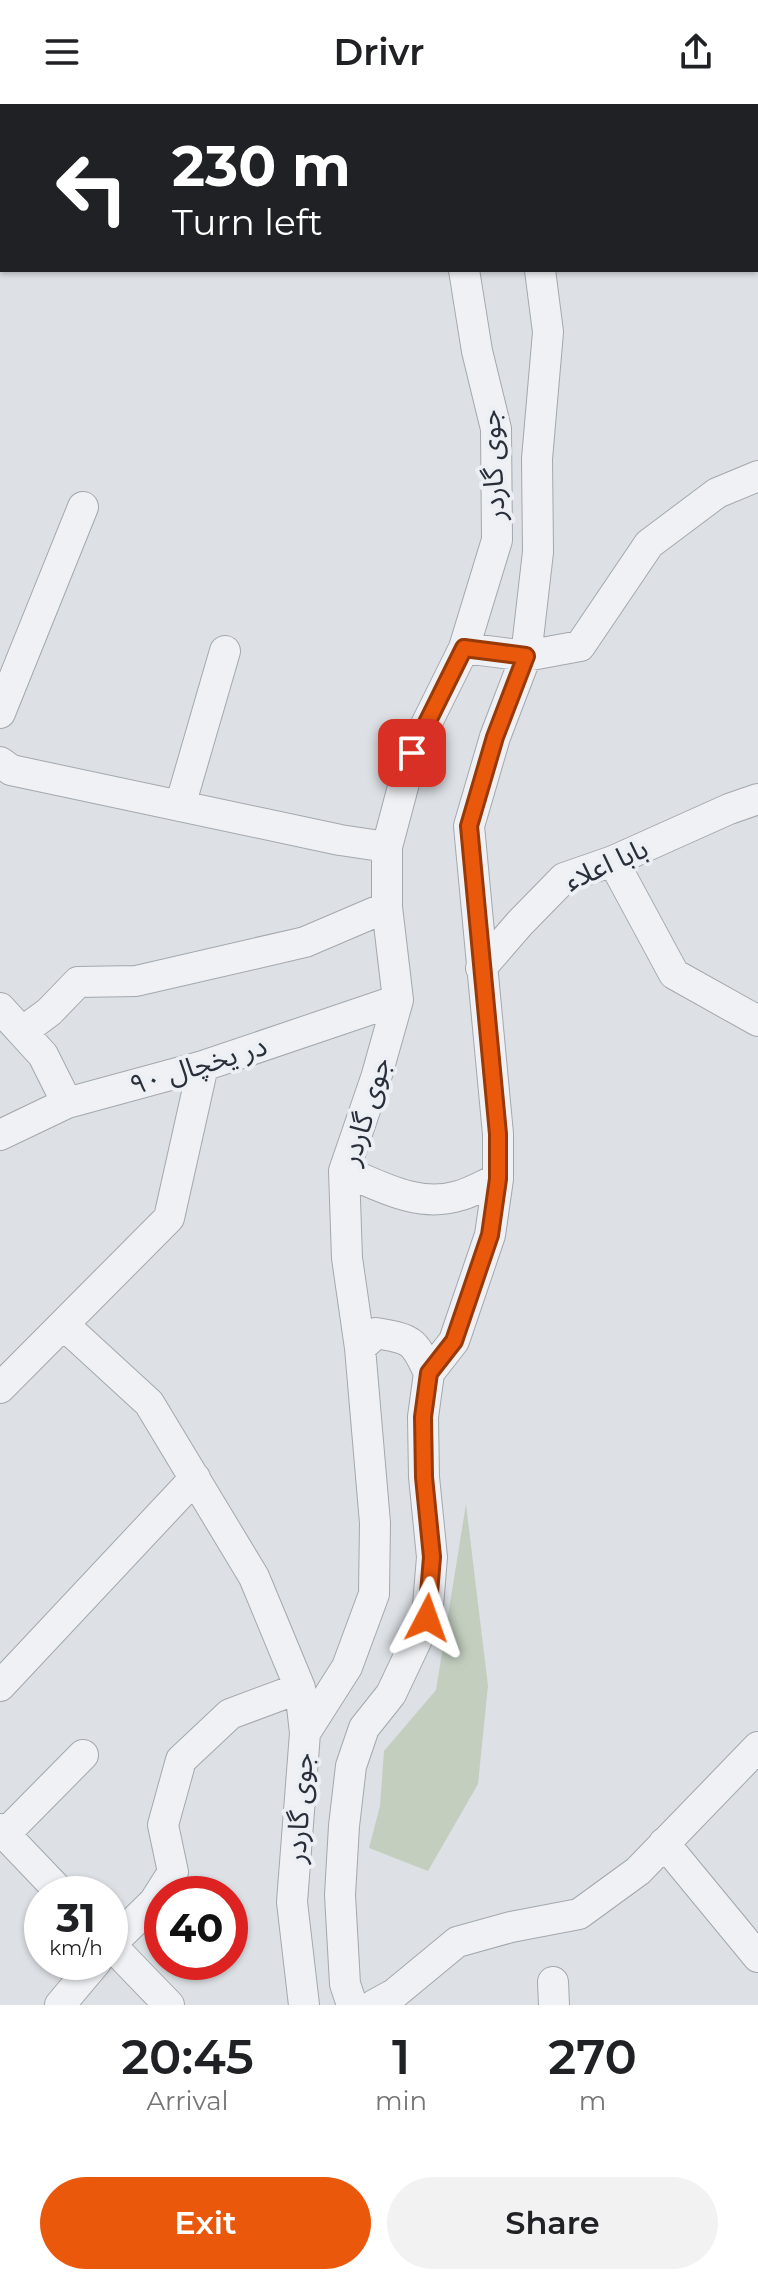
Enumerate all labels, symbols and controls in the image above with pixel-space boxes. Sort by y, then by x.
icon: menu [40,30,84,74]
text: Drivr [333,30,425,74]
icon: share [674,30,718,74]
text: 230 m [172,132,351,200]
icon: left [40,136,144,240]
text: Turn left [172,200,323,244]
street label: جوی گاردر [472,409,512,522]
pin [378,719,446,787]
icon: arrive [390,731,434,775]
street label: بابا اعلاء [559,831,653,897]
street label: در یخچال ۹۰ [125,1028,271,1103]
street label: جوی گاردر [332,1053,397,1170]
position arrow [385,1576,469,1660]
street label: جوی گاردر [278,1751,320,1866]
speed limit sign: 40 [144,1876,248,1980]
text: 31 [56,1893,96,1942]
text: km/h [49,1936,103,1960]
text: 20:45 [121,2028,254,2086]
text: 1 [392,2028,410,2086]
text: 270 [548,2028,637,2086]
text: Arrival [146,2085,228,2117]
text: min [375,2085,427,2117]
text: m [579,2085,606,2117]
button: Exit [40,2177,371,2269]
button: Share [387,2177,718,2269]

